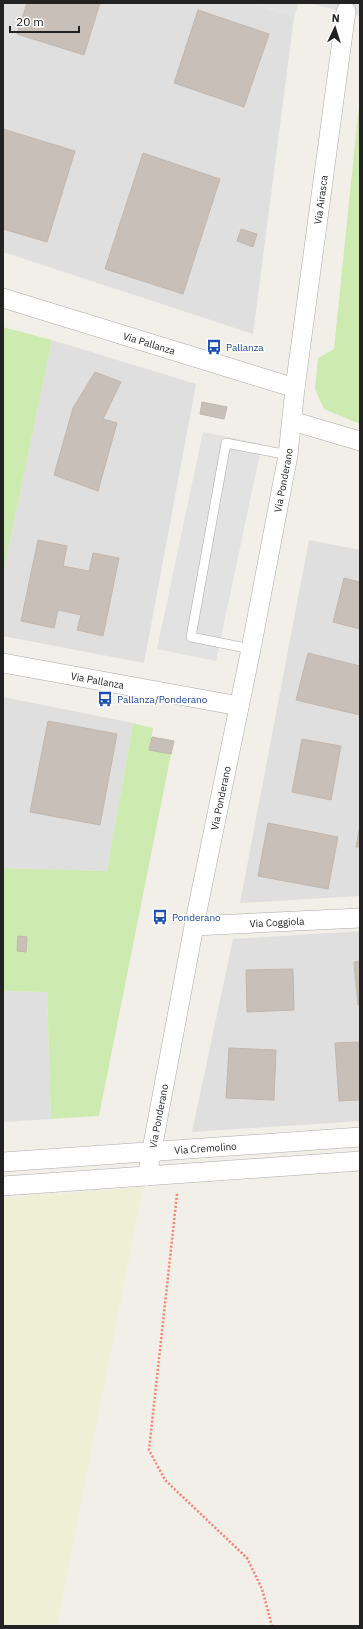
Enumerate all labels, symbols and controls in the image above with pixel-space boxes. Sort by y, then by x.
scale bar [10,8,79,34]
north arrow [315,8,355,48]
text: N [331,11,340,25]
text: 20 m [16,14,44,29]
street label: Via Airasca [311,174,330,225]
street label: Via Pallanza [121,329,178,357]
bus stop icon: Pallanza [205,338,223,356]
place label: Pallanza [226,341,264,354]
street label: Via Ponderano [271,447,295,513]
street label: Via Pallanza [70,669,126,692]
bus stop icon: Pallanza/Ponderano [96,690,114,708]
place label: Pallanza/Ponderano [117,693,208,706]
street label: Via Ponderano [207,764,233,831]
bus stop icon: Ponderano [151,908,169,926]
place label: Ponderano [172,911,221,924]
street label: Via Coggiola [249,914,305,930]
street label: Via Ponderano [146,1082,171,1149]
street label: Via Cremolino [174,1139,238,1156]

